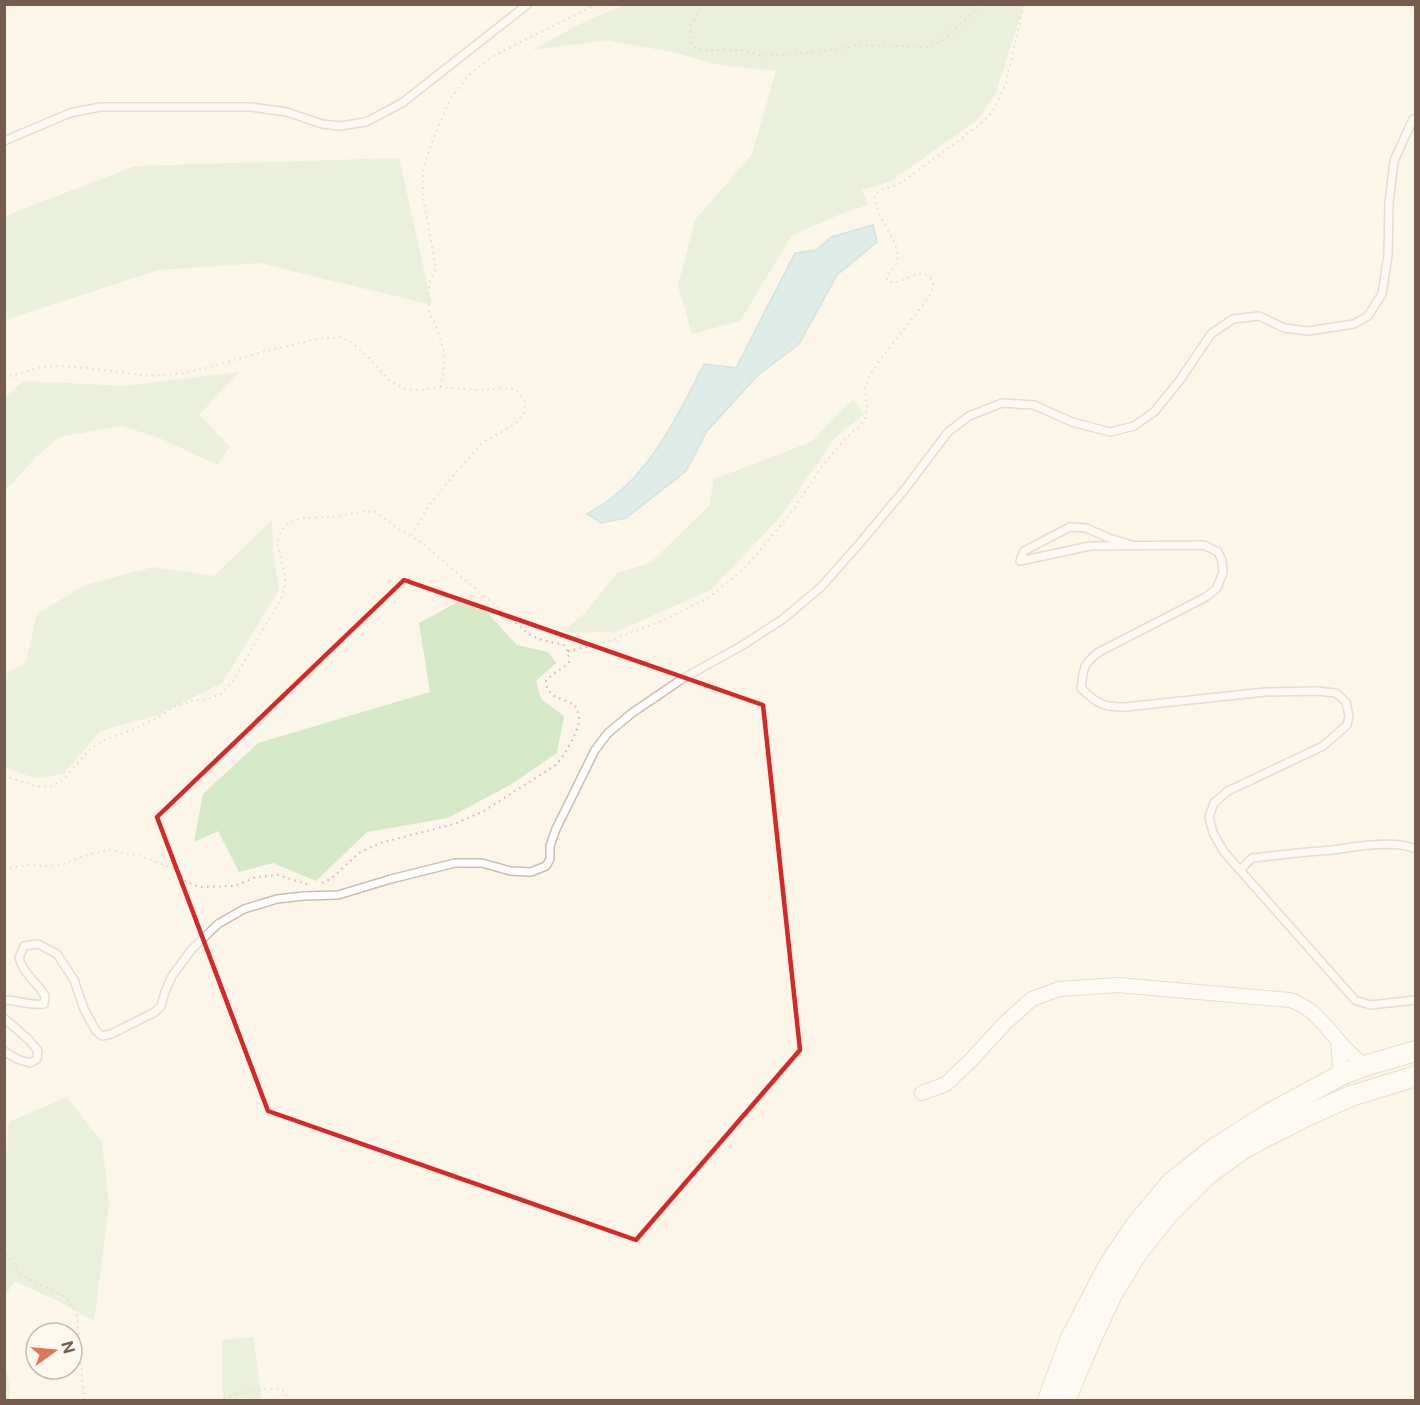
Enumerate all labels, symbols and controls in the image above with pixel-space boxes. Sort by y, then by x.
north arrow [24,1321,84,1381]
text: N [57,1339,79,1356]

